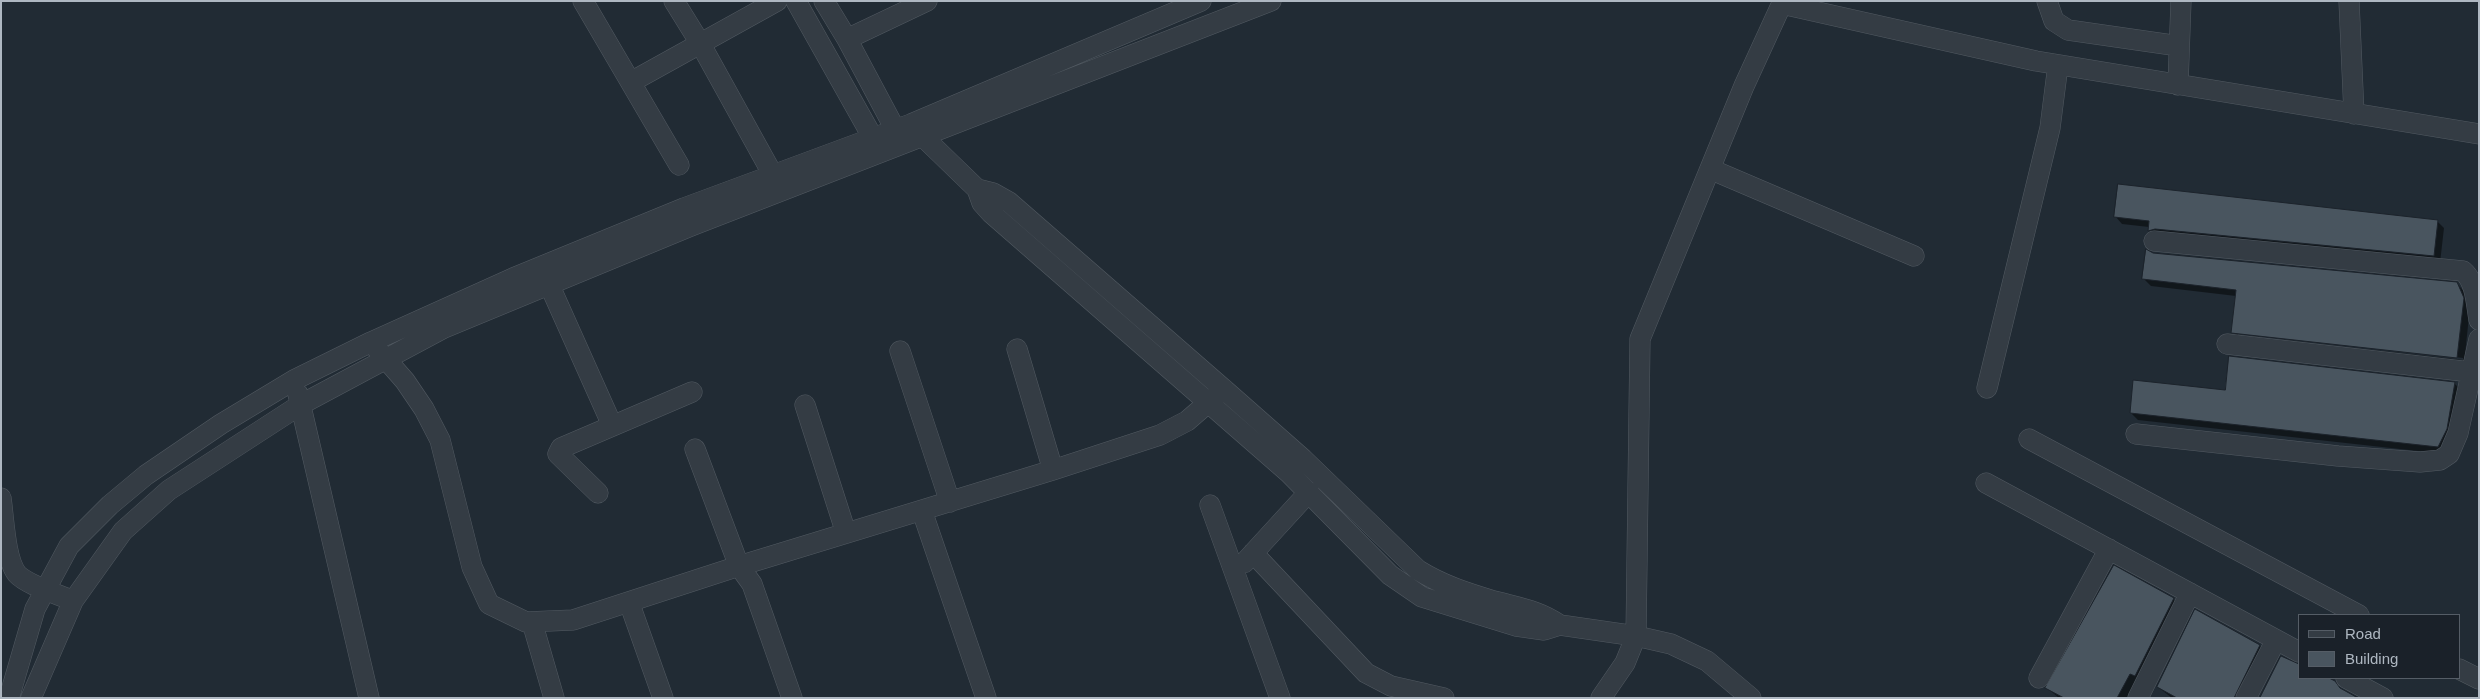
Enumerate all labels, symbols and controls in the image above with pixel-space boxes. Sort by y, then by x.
legend [2298,614,2460,679]
text: Road [2345,625,2381,642]
text: Building [2345,650,2398,667]

